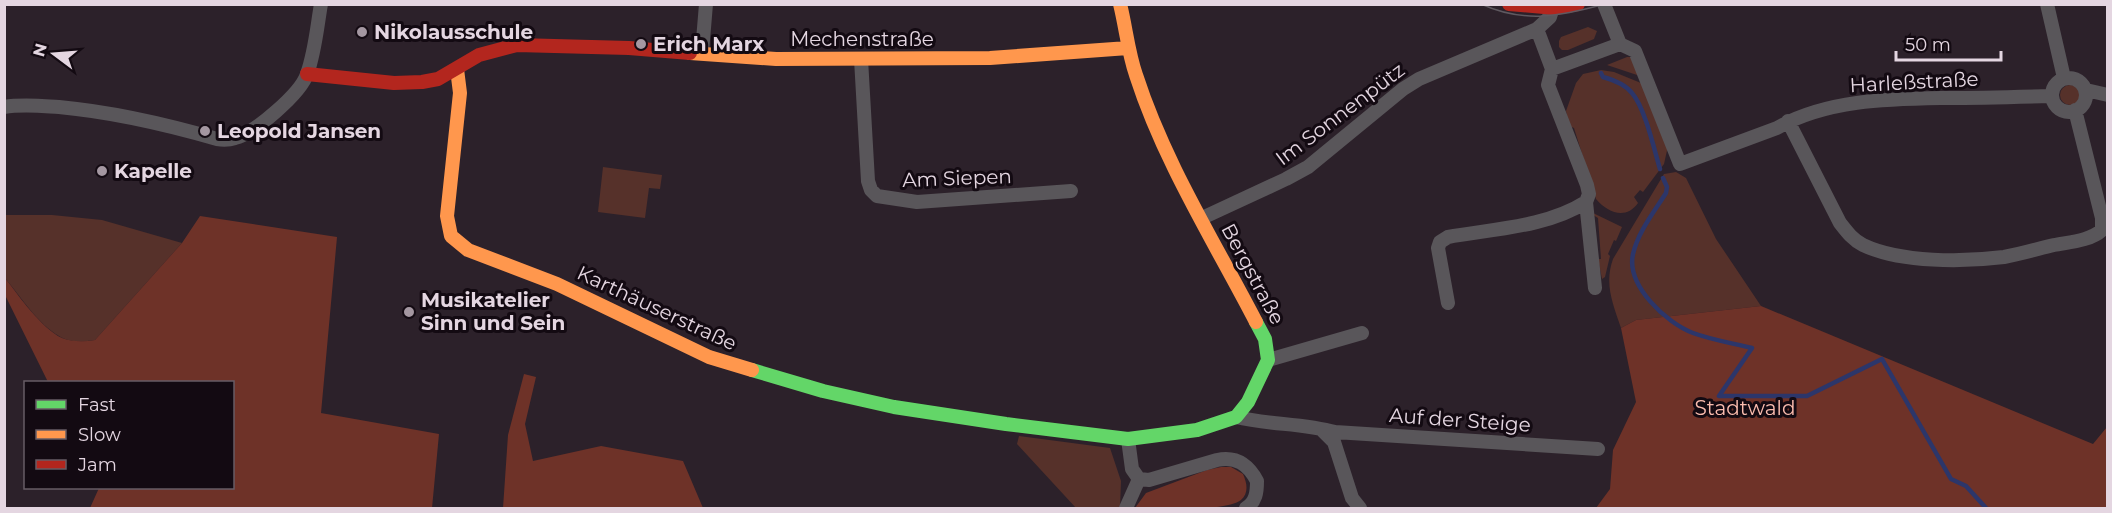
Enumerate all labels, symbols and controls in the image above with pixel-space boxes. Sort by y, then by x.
place label: Nikolausschule [374,20,533,44]
north arrow [24,24,84,84]
scale bar [1896,24,2001,62]
marker: Nikolausschule [355,25,369,39]
street label: Mechenstraße [790,27,934,51]
place label: Erich Marx [653,32,764,56]
text: 50 m [1905,34,1951,56]
marker: Erich Marx [634,37,648,51]
text: N [29,41,51,59]
street label: Im Sonnenpütz [1271,58,1409,170]
street label: Harleßstraße [1849,67,1979,97]
place label: Leopold Jansen [217,119,381,143]
marker: Leopold Jansen [198,124,212,138]
place label: Kapelle [114,159,192,183]
marker: Kapelle [95,164,109,178]
street label: Am Siepen [902,164,1012,192]
street label: Bergstraße [1216,219,1290,329]
street label: Karthäuserstraße [573,261,741,355]
place label: Musikatelier Sinn und Sein [421,288,565,335]
marker: Musikatelier Sinn und Sein [402,305,416,319]
legend [24,381,234,489]
text: Fast [78,394,116,416]
park label: Stadtwald [1694,396,1796,420]
street label: Auf der Steige [1388,403,1532,437]
text: Slow [78,424,121,446]
text: Jam [77,454,117,476]

